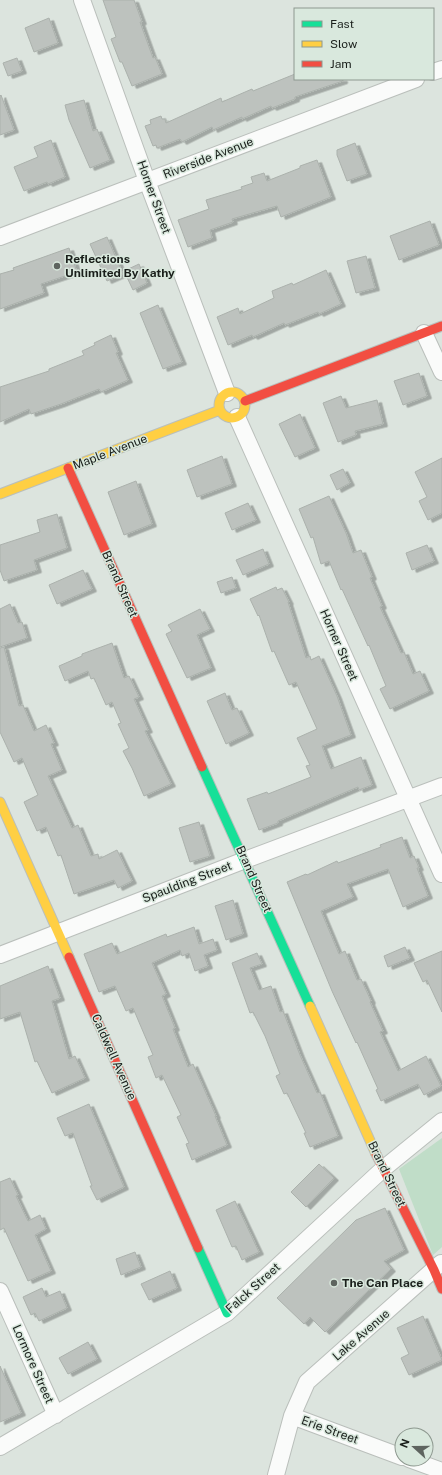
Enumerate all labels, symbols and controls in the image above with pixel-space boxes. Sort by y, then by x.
legend [294,8,434,80]
text: Fast [330,17,355,31]
text: Slow [330,37,358,51]
text: Jam [330,57,352,71]
street label: Riverside Avenue [161,134,255,182]
street label: Horner Street [134,158,174,236]
place label: Reflections Unlimited By Kathy [65,252,175,280]
marker: Reflections Unlimited By Kathy [52,261,62,271]
street label: Maple Avenue [71,431,149,473]
street label: Brand Street [99,549,141,620]
street label: Horner Street [317,607,361,683]
street label: Brand Street [233,844,275,915]
street label: Spaulding Street [140,858,234,906]
street label: Caldwell Avenue [89,1012,139,1102]
street label: Brand Street [365,1139,409,1209]
street label: Falck Street [223,1260,283,1316]
place label: The Can Place [342,1276,423,1290]
marker: The Can Place [329,1278,339,1288]
street label: Lake Avenue [330,1306,392,1363]
street label: Lormore Street [9,1322,57,1406]
street label: Erie Street [300,1413,361,1447]
north arrow [394,1427,434,1467]
text: N [398,1437,412,1450]

